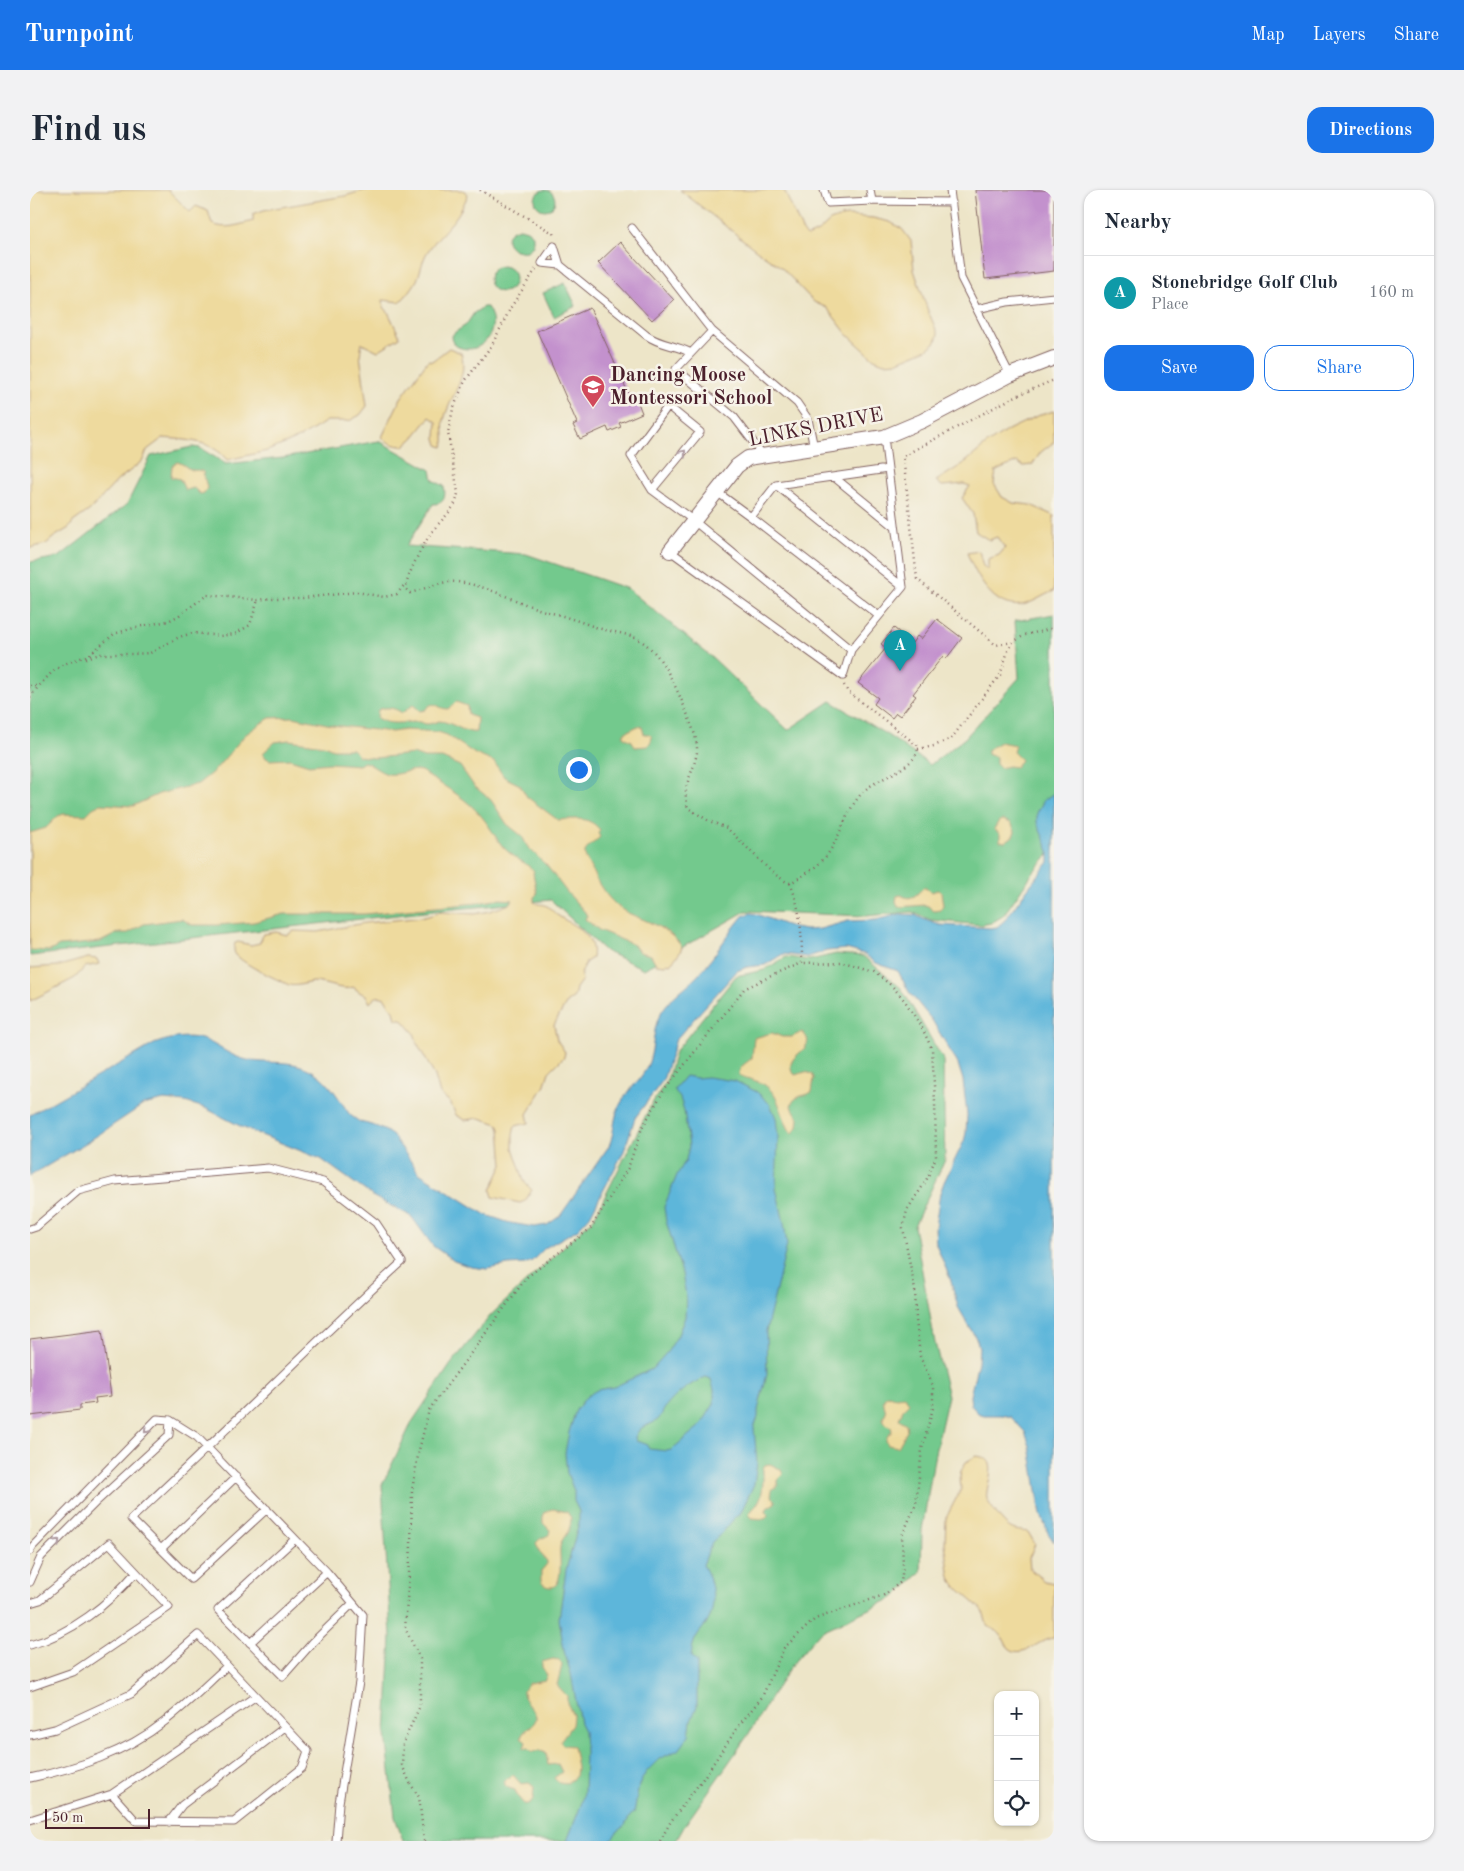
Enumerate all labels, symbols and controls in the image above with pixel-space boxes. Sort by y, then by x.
text: Turnpoint [25,23,133,47]
text: Map [1251,26,1285,44]
text: Layers [1313,26,1365,44]
text: Share [1393,26,1439,44]
button: Directions [1307,107,1434,153]
text: Find us [30,113,146,148]
text: Nearby [1104,212,1172,233]
text: Stonebridge Golf Club [1151,274,1338,293]
text: A [1114,285,1126,301]
text: 160 m [1369,285,1414,301]
text: Place [1151,297,1188,313]
button: Save [1104,345,1254,391]
button: Share [1264,345,1414,391]
place label: Dancing Moose Montessori School [610,366,772,409]
school or university icon: Dancing Moose Montessori School [580,374,606,408]
street label: LINKS DRIVE [747,405,885,451]
one-way arrow [677,449,686,458]
pin: A [884,630,916,671]
your location [566,757,592,783]
one-way arrow [144,1424,153,1433]
one-way arrow [51,1538,60,1547]
map controls [994,1691,1039,1826]
button: + [994,1691,1039,1736]
button: − [994,1736,1039,1781]
button: locate [994,1781,1039,1826]
scale bar [45,1806,150,1829]
text: 50 m [52,1811,83,1825]

